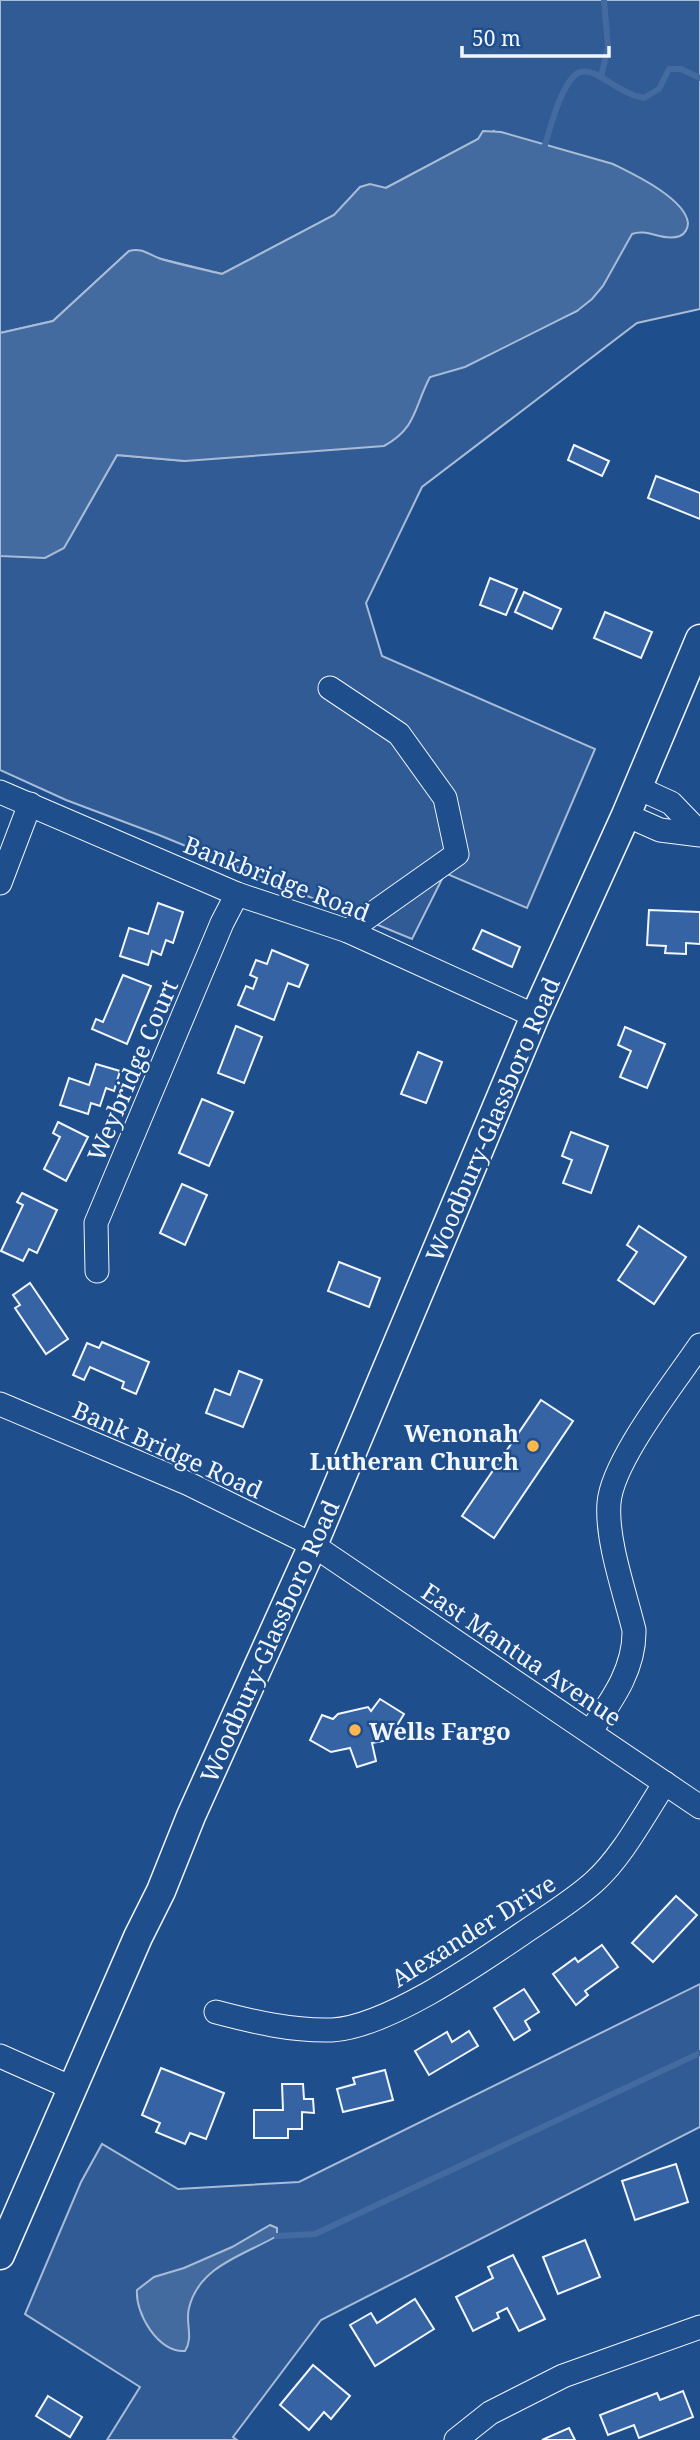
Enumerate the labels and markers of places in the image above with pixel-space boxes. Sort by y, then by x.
place label: Wenonah Lutheran Church [310,1416,519,1477]
marker: Wenonah Lutheran Church [525,1438,541,1454]
place label: Wells Fargo [369,1714,511,1747]
marker: Wells Fargo [347,1722,363,1738]

